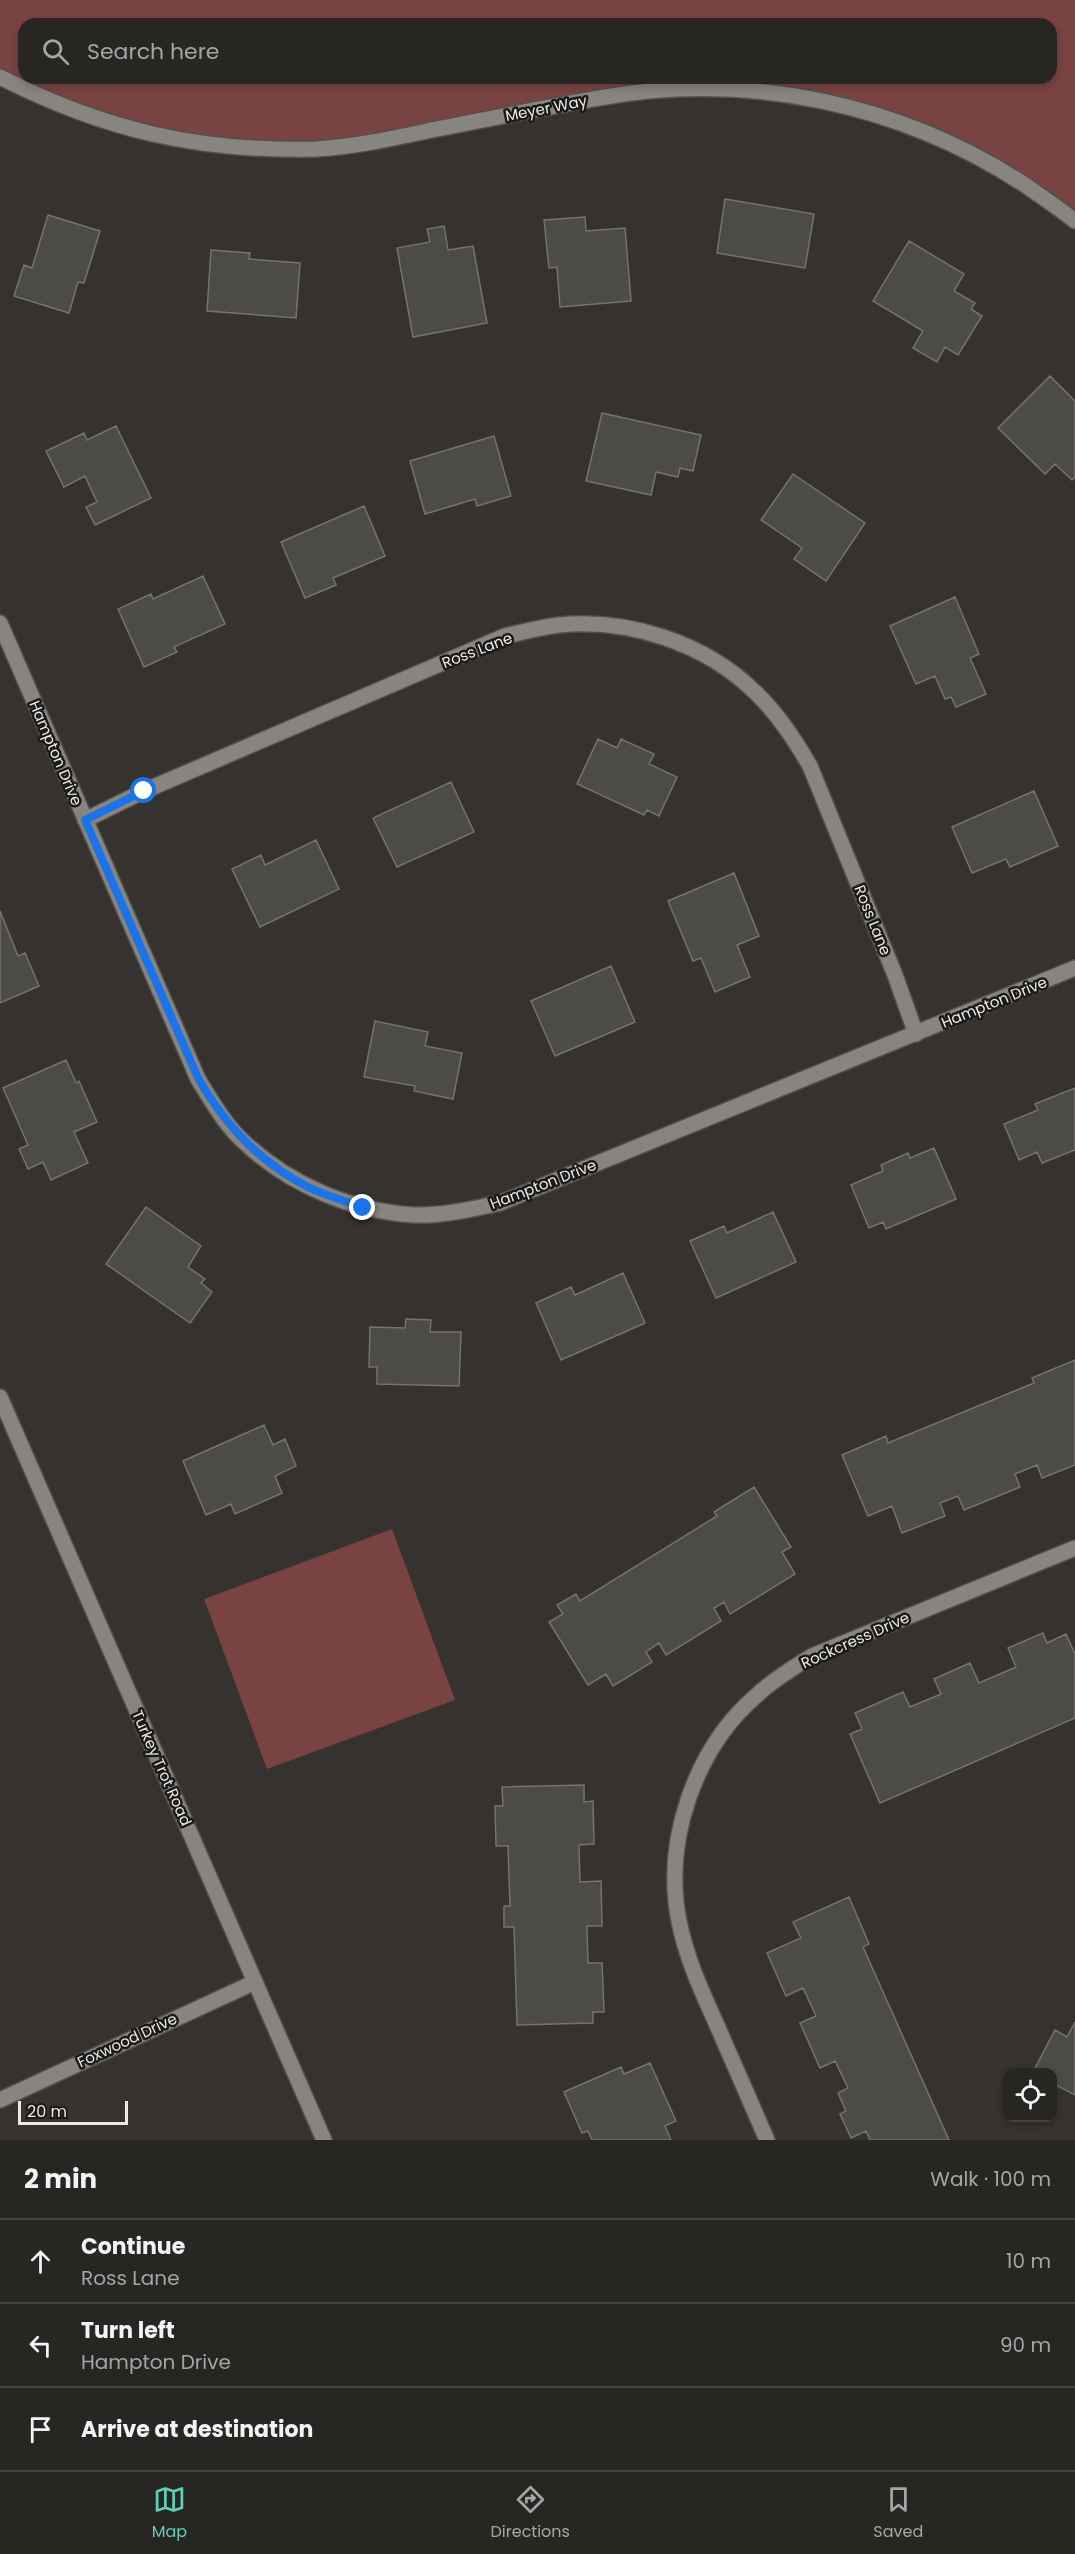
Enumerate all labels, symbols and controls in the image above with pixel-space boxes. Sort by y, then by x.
search box [18,18,1057,84]
icon: search [39,35,72,68]
text: Search here [87,36,220,67]
street label: Meyer Way [503,90,589,126]
street label: Ross Lane [439,627,515,673]
street label: Hampton Drive [24,697,88,809]
route start [130,777,156,803]
street label: Ross Lane [849,882,897,958]
street label: Hampton Drive [938,971,1050,1033]
street label: Hampton Drive [487,1154,599,1214]
route end [349,1194,375,1220]
street label: Rockcress Drive [797,1607,913,1673]
street label: Turkey Trot Road [127,1707,197,1829]
street label: Foxwood Drive [74,2008,180,2072]
map controls [1003,2068,1057,2122]
button: locate [1003,2068,1057,2122]
scale bar [18,2098,128,2126]
text: 20 m [27,2100,67,2123]
text: 2 min [24,2161,97,2197]
text: Walk · 100 m [930,2165,1051,2193]
text: Continue [81,2231,185,2262]
icon: ahead [24,2245,57,2278]
text: 10 m [1006,2247,1051,2275]
text: Ross Lane [81,2264,180,2292]
text: Turn left [81,2315,175,2346]
icon: left [24,2329,57,2362]
text: 90 m [1000,2331,1051,2359]
text: Hampton Drive [81,2348,231,2376]
icon: arrive [24,2413,57,2446]
text: Arrive at destination [81,2414,313,2445]
tab: Map [152,2483,187,2544]
tab: Directions [491,2483,570,2544]
tab: Saved [873,2483,923,2544]

